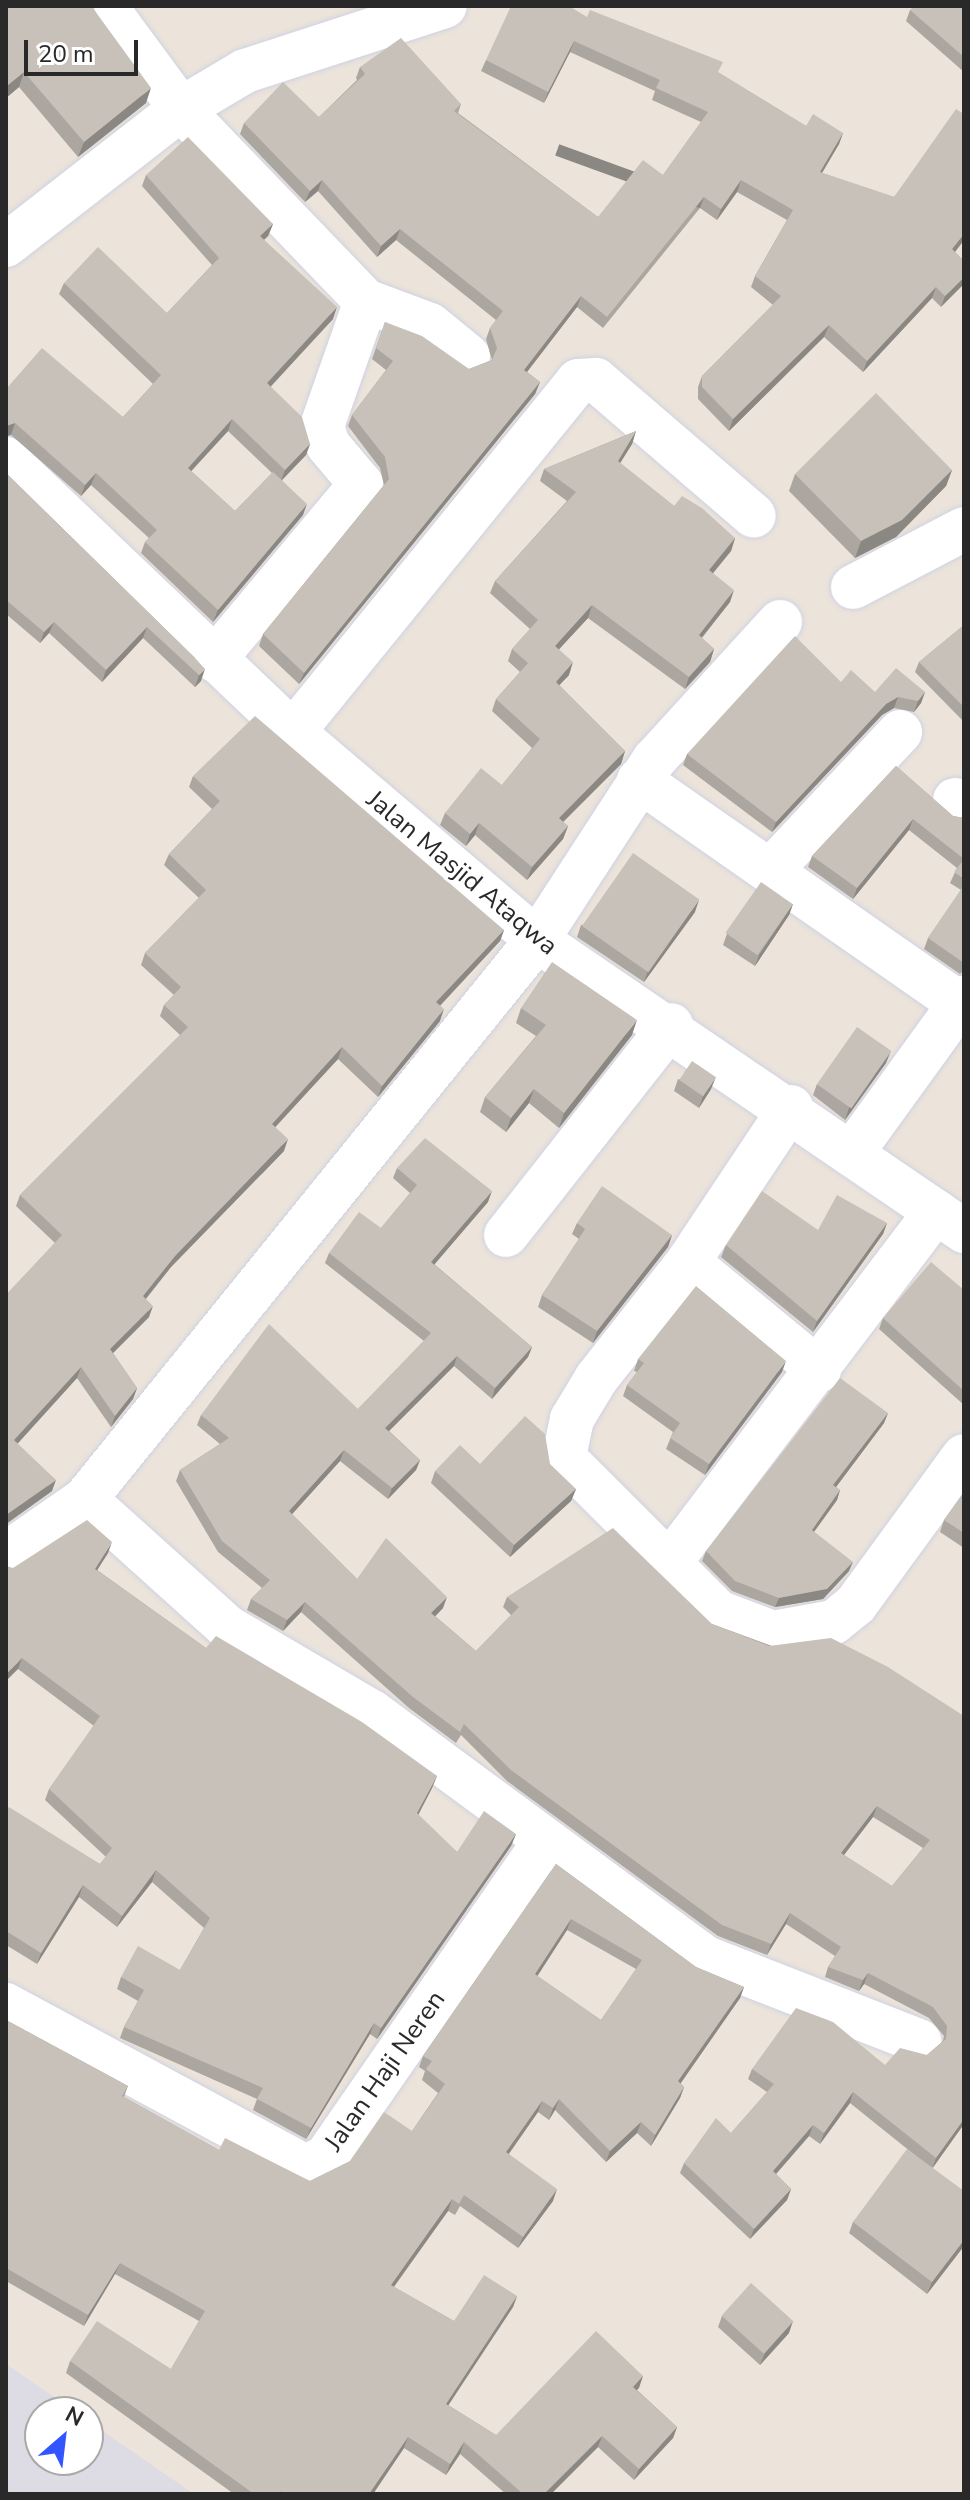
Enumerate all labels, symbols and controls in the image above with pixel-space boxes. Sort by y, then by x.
scale bar [28,24,142,74]
text: 20 m [38,38,94,70]
street label: Jalan Masjid Ataqwa [360,784,564,962]
street label: Jalan Haji Neren [318,1985,452,2157]
north arrow [24,2396,104,2476]
text: N [60,2399,89,2434]

